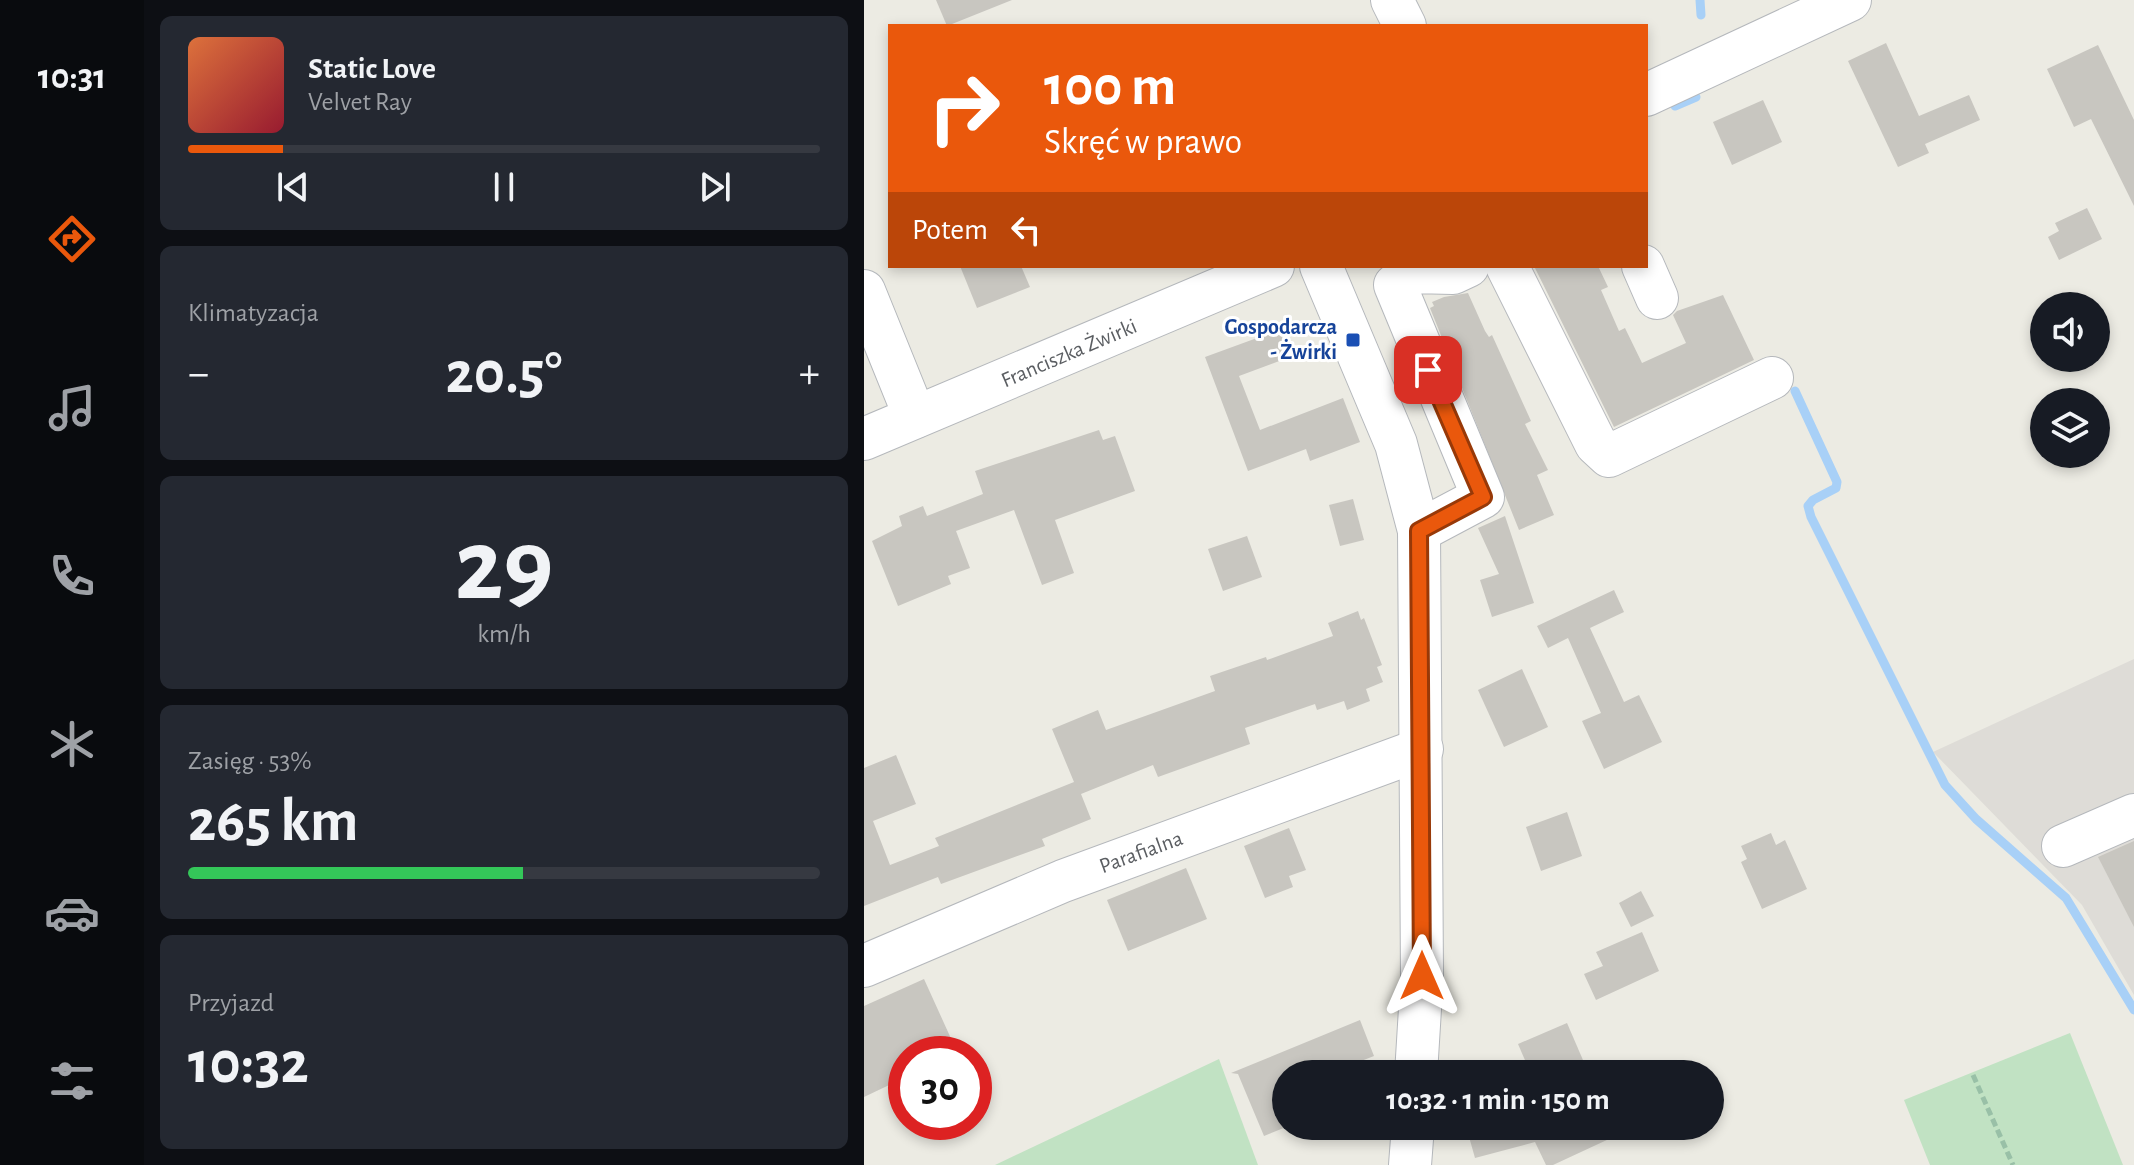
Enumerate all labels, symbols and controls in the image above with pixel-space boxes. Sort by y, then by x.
text: Static Love [308,54,436,84]
icon: right [912,56,1016,160]
text: 10:31 [38,59,106,95]
text: 100 m [1044,59,1176,115]
text: Velvet Ray [308,89,412,115]
text: Skręć w prawo [1044,124,1242,160]
icon: previous [271,165,315,209]
icon: pause [482,165,526,209]
icon: next [693,165,737,209]
icon: left [1004,208,1048,252]
icon: directions [44,211,100,267]
text: Potem [912,215,988,245]
map controls [2030,292,2110,468]
button: sound [2030,292,2110,372]
text: Klimatyzacja [188,300,319,326]
street label: Franciszka Żwirki [998,315,1140,391]
place label: Gospodarcza - Żwirki [1225,316,1337,363]
marker: Gospodarcza - Żwirki [1344,331,1362,349]
pin [1394,336,1462,404]
text: 20.5° [446,344,562,404]
icon: arrive [1406,348,1450,392]
text: − [188,352,209,396]
text: + [799,352,820,396]
icon: music [44,380,100,436]
button: layers [2030,388,2110,468]
text: 29 [454,515,554,619]
icon: phone [44,548,100,604]
text: km/h [477,621,531,647]
icon: climate [44,716,100,772]
text: Zasięg · 53% [188,748,312,774]
text: 265 km [188,792,358,852]
street label: Parafialna [1096,827,1186,877]
icon: car [44,885,100,941]
position arrow [1380,934,1464,1018]
text: Przyjazd [188,990,274,1016]
text: 10:32 [188,1034,309,1094]
speed limit sign: 30 [888,1036,992,1140]
icon: filters [44,1053,100,1109]
text: 10:32 · 1 min · 150 m [1386,1085,1610,1115]

